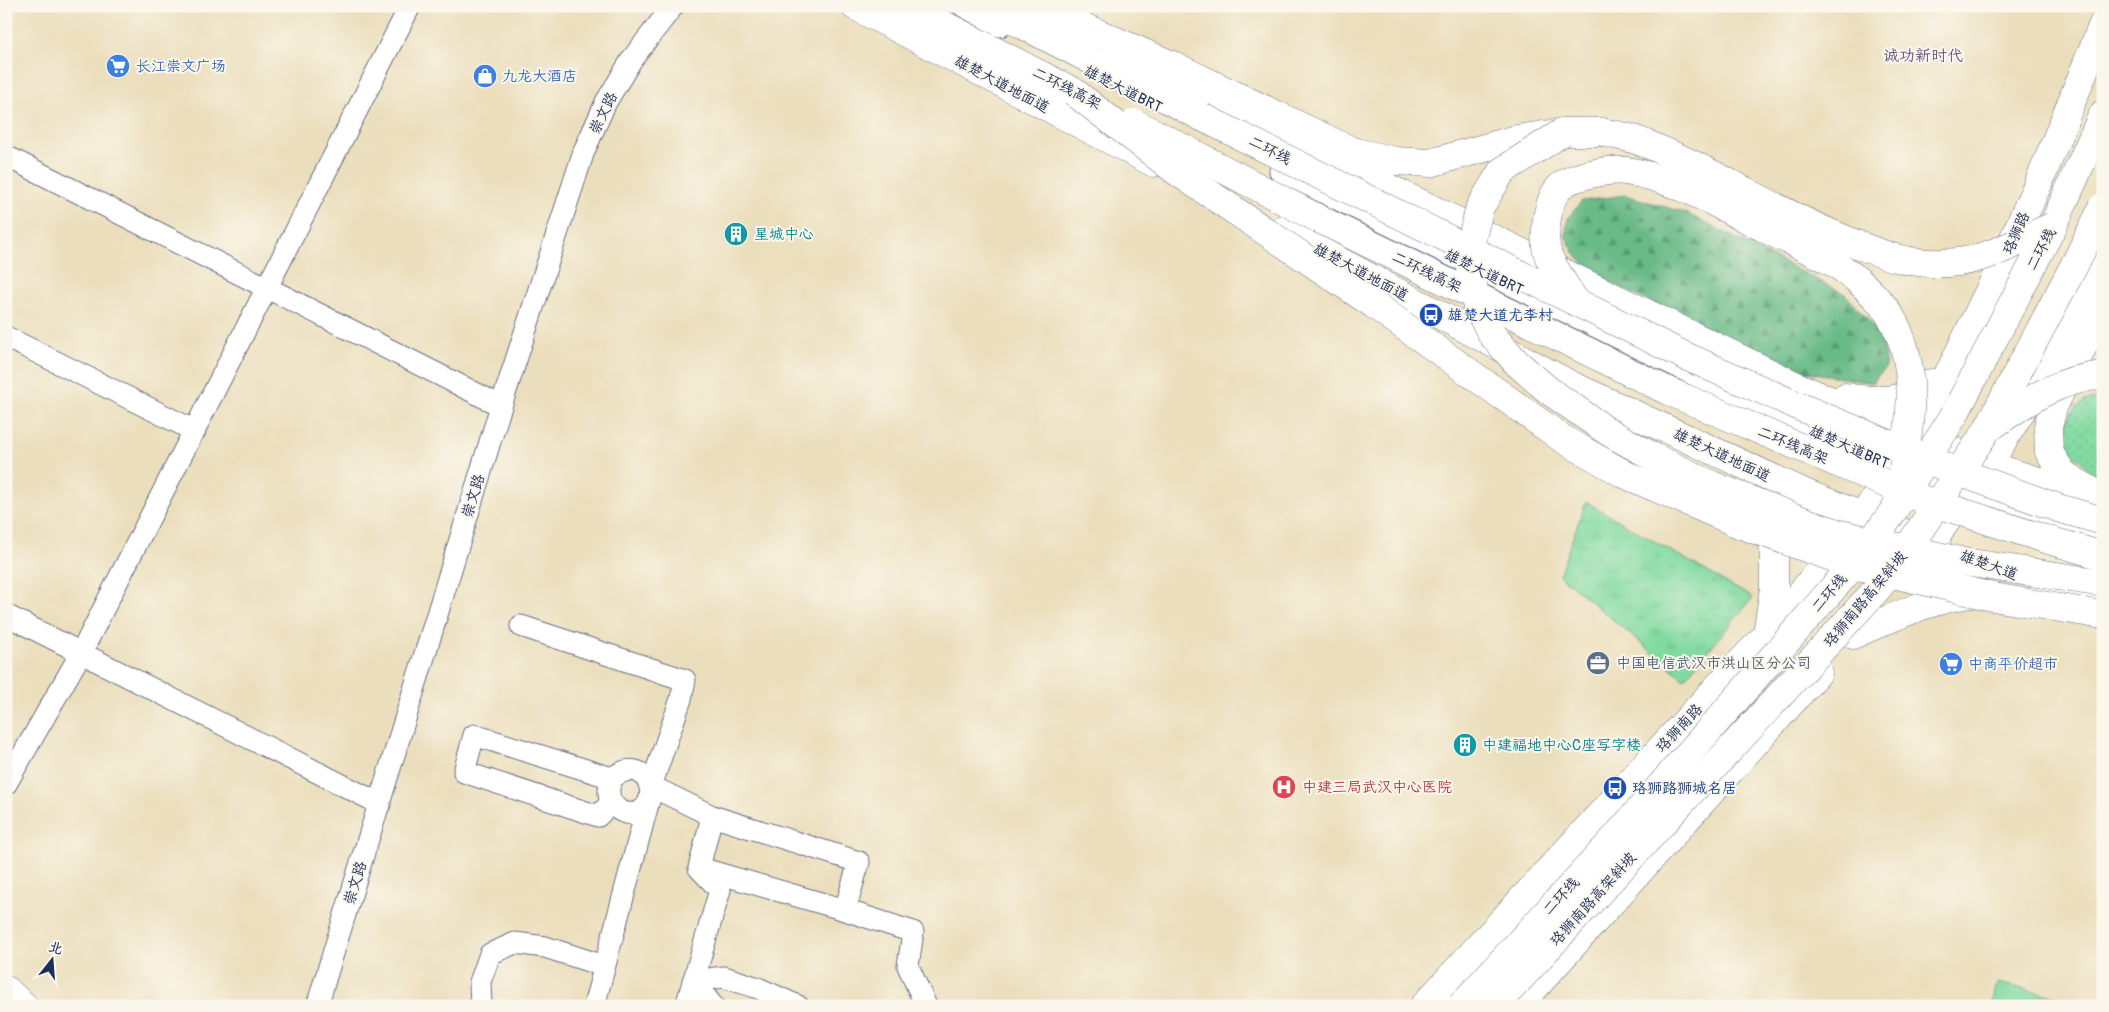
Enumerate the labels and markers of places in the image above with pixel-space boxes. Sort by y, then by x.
supermarket icon: 长江崇文广场 [105,53,131,79]
place label: 长江崇文广场 [136,57,226,76]
shop icon: 九龙大酒店 [472,63,498,89]
place label: 九龙大酒店 [502,67,577,86]
building icon: 星城中心 [723,221,749,247]
place label: 星城中心 [754,225,814,244]
bus stop icon: 雄楚大道尤李村 [1418,302,1444,328]
place label: 雄楚大道尤李村 [1448,306,1553,325]
office icon: 中国电信武汉市洪山区分公司 [1585,650,1611,676]
supermarket icon: 中商平价超市 [1938,651,1964,677]
place label: 中国电信武汉市洪山区分公司 [1616,654,1811,673]
place label: 中商平价超市 [1968,655,2058,674]
building icon: 中建福地中心C座写字楼 [1452,732,1478,758]
place label: 中建福地中心C座写字楼 [1482,736,1641,755]
hospital icon: 中建三局武汉中心医院 [1271,774,1297,800]
bus stop icon: 珞狮路狮城名居 [1602,775,1628,801]
place label: 中建三局武汉中心医院 [1302,778,1452,797]
place label: 珞狮路狮城名居 [1632,779,1737,798]

